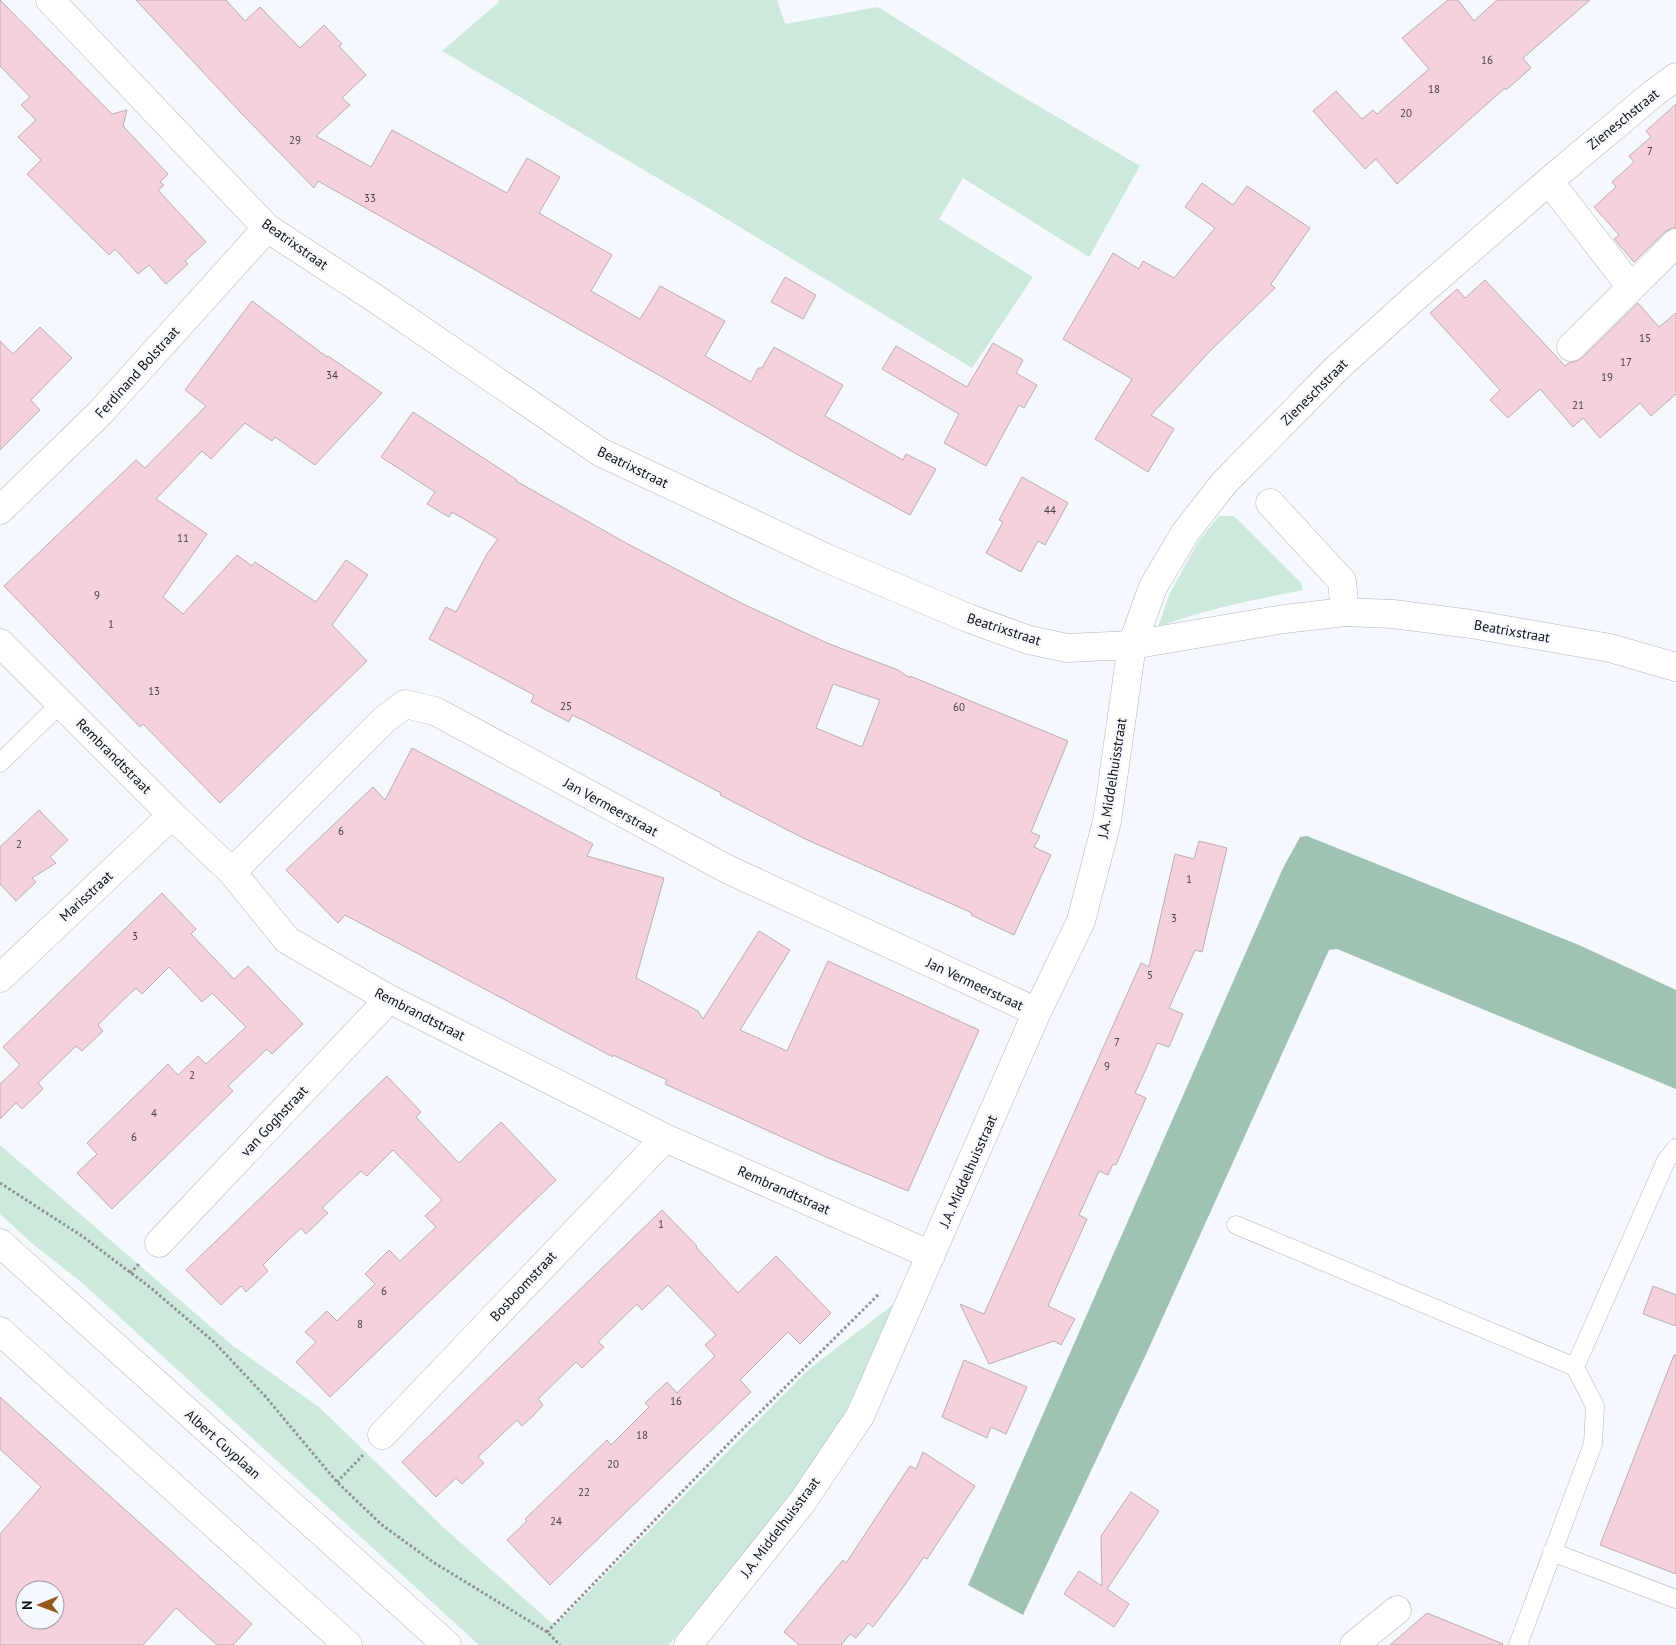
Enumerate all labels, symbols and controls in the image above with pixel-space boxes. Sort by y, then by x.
house number: 16 [1481,53,1493,67]
house number: 18 [1428,82,1440,96]
street label: Zieneschstraat [1583,84,1663,153]
house number: 20 [1400,106,1412,120]
house number: 29 [289,133,301,147]
house number: 7 [1647,144,1653,158]
house number: 33 [364,191,376,205]
street label: Beatrixstraat [258,215,332,274]
street label: Ferdinand Bolstraat [91,322,183,422]
house number: 15 [1639,331,1651,345]
street label: Zieneschstraat [1277,355,1351,429]
house number: 17 [1620,355,1632,369]
house number: 34 [326,368,338,382]
house number: 19 [1601,370,1613,384]
house number: 21 [1572,398,1584,412]
street label: Beatrixstraat [595,442,672,492]
house number: 44 [1044,503,1056,517]
house number: 11 [177,531,189,545]
house number: 9 [94,588,100,602]
street label: Beatrixstraat [965,609,1044,649]
street label: Beatrixstraat [1473,615,1552,647]
house number: 1 [108,617,114,631]
house number: 13 [148,684,160,698]
house number: 25 [560,699,572,713]
house number: 60 [953,700,965,714]
street label: Rembrandtstraat [73,715,156,798]
street label: J.A. Middelhuisstraat [1093,716,1130,840]
street label: Jan Vermeerstraat [560,773,662,841]
house number: 6 [338,824,344,838]
house number: 2 [16,837,22,851]
street label: Marisstraat [56,867,117,925]
house number: 1 [1186,872,1192,886]
house number: 3 [1171,911,1177,925]
house number: 3 [132,929,138,943]
street label: Jan Vermeerstraat [923,953,1027,1014]
house number: 5 [1147,968,1153,982]
street label: Rembrandtstraat [372,983,469,1045]
house number: 7 [1114,1035,1120,1049]
house number: 9 [1104,1059,1110,1073]
house number: 2 [189,1068,195,1082]
street label: van Goghstraat [237,1082,312,1160]
house number: 4 [151,1106,157,1120]
street label: J.A. Middelhuisstraat [935,1112,1001,1231]
house number: 6 [131,1130,137,1144]
street label: Rembrandtstraat [735,1162,833,1219]
house number: 1 [658,1217,664,1231]
street label: Bosboomstraat [486,1247,560,1325]
house number: 6 [381,1284,387,1298]
house number: 8 [357,1317,363,1331]
house number: 16 [670,1394,682,1408]
street label: Albert Cuyplaan [181,1405,265,1483]
house number: 18 [636,1428,648,1442]
house number: 20 [607,1457,619,1471]
street label: J.A. Middelhuisstraat [736,1473,824,1582]
house number: 22 [578,1485,590,1499]
house number: 24 [550,1514,562,1528]
north arrow [15,1580,65,1630]
text: N [18,1600,36,1610]

